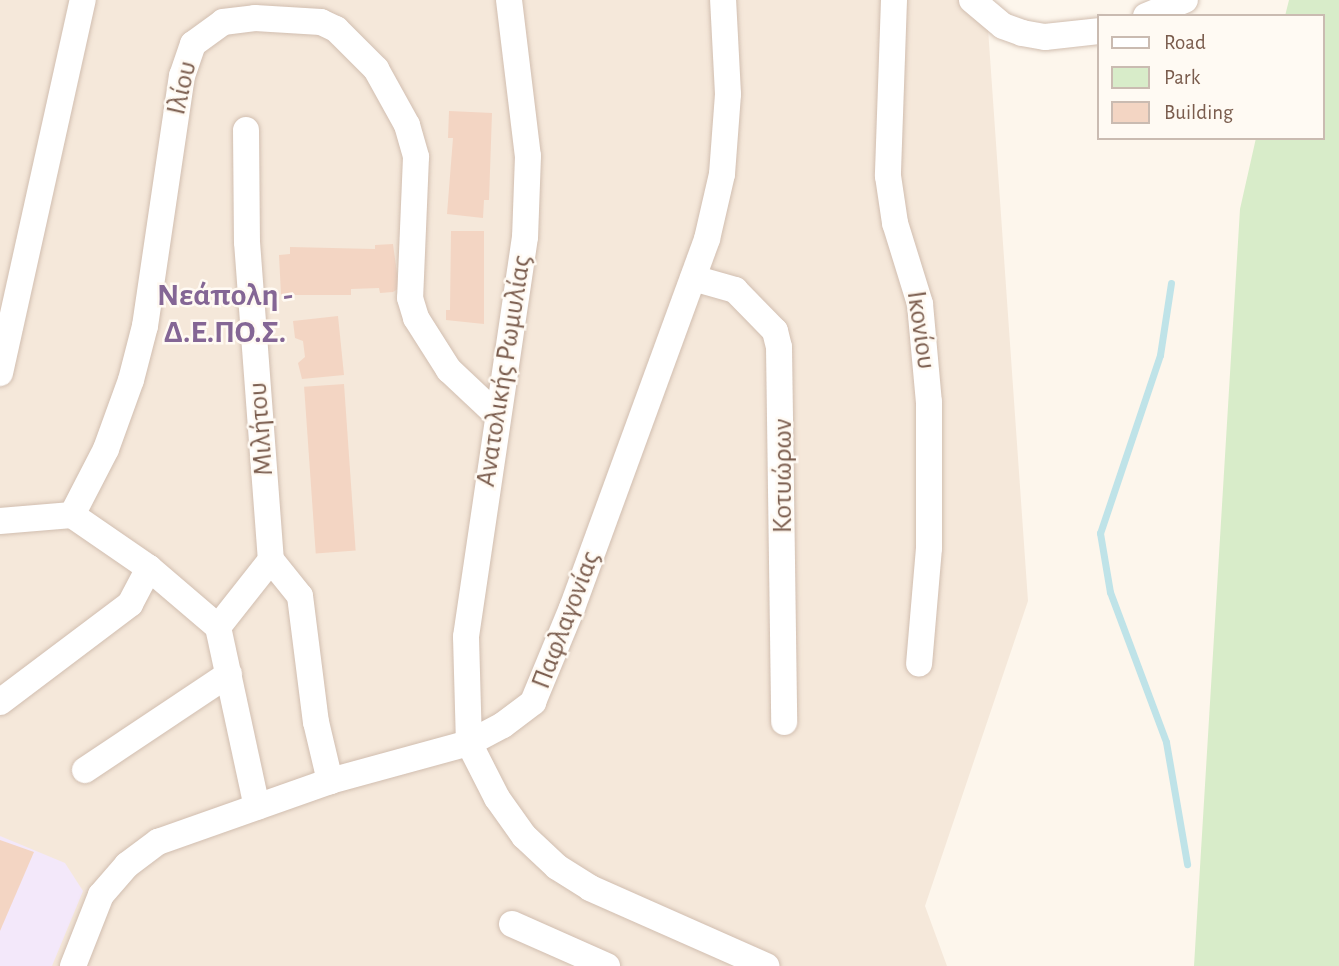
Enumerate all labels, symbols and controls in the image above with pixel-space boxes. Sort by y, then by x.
legend [1098,14,1325,140]
text: Road [1164,32,1206,53]
street label: Ιλίου [160,58,204,118]
text: Park [1164,67,1200,88]
text: Building [1164,102,1233,123]
street label: Ανατολικής Ρωμυλίας [469,253,539,489]
district label: Νεάπολη - Δ.Ε.ΠΟ.Σ. [157,277,293,352]
street label: Ικονίου [899,289,943,371]
street label: Μιλήτου [241,381,281,477]
street label: Κοτυώρων [766,419,800,533]
street label: Παφλαγονίας [524,546,608,694]

